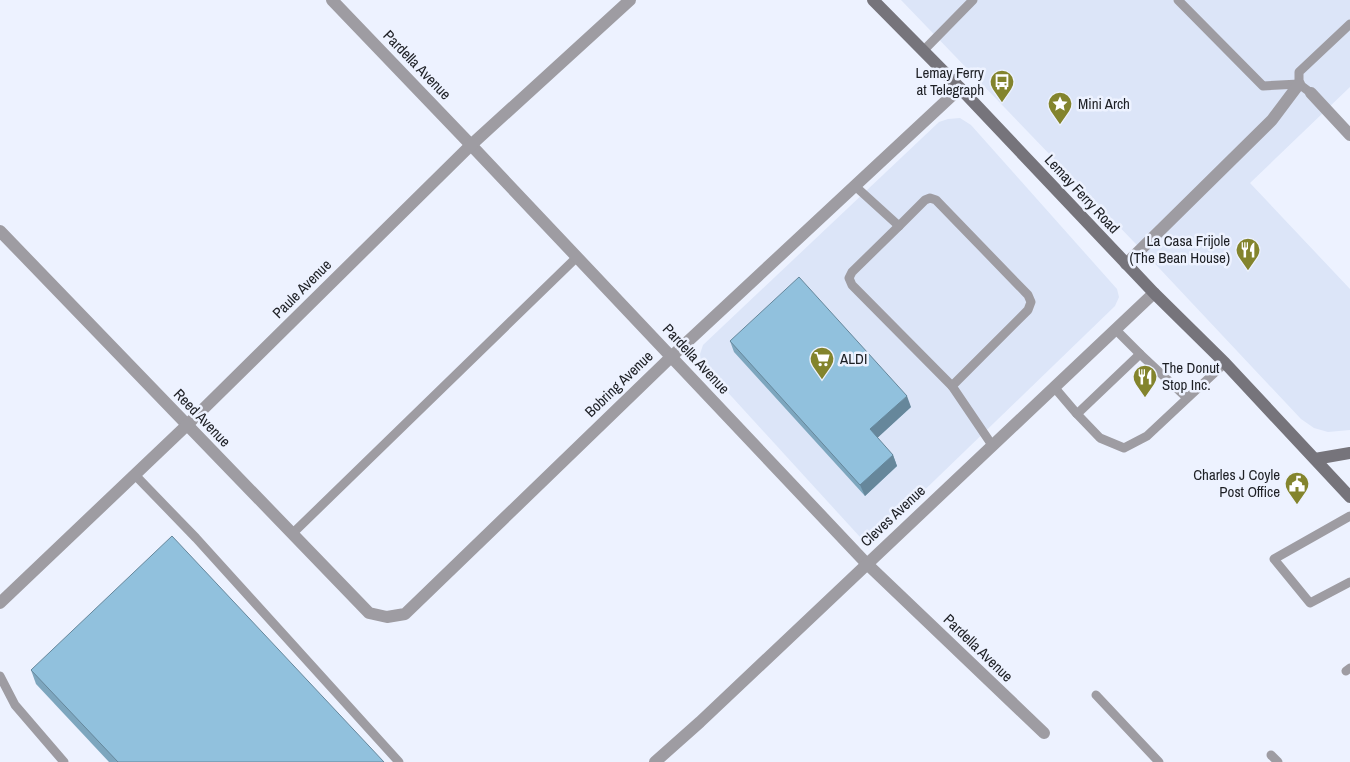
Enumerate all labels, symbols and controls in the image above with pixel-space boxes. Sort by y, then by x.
street label: Pardella Avenue [379,25,456,104]
place label: Lemay Ferry at Telegraph [916,62,985,100]
bus stop icon: Lemay Ferry at Telegraph [989,69,1015,103]
place icon: Mini Arch [1047,91,1073,125]
place label: Mini Arch [1078,93,1130,114]
street label: Lemay Ferry Road [1040,149,1125,238]
place label: La Casa Frijole (The Bean House) [1129,230,1230,268]
restaurant icon: La Casa Frijole (The Bean House) [1235,237,1261,271]
street label: Paule Avenue [267,254,336,323]
street label: Pardella Avenue [658,319,735,399]
street label: Bobring Avenue [580,346,657,422]
supermarket icon: ALDI [809,346,835,380]
place label: ALDI [839,348,867,369]
place label: The Donut Stop Inc. [1162,357,1220,395]
restaurant icon: The Donut Stop Inc. [1132,364,1158,398]
street label: Reed Avenue [169,384,236,452]
place label: Charles J Coyle Post Office [1193,464,1280,502]
public building icon: Charles J Coyle Post Office [1284,471,1310,505]
street label: Cleves Avenue [856,480,930,551]
street label: Pardella Avenue [939,609,1018,686]

